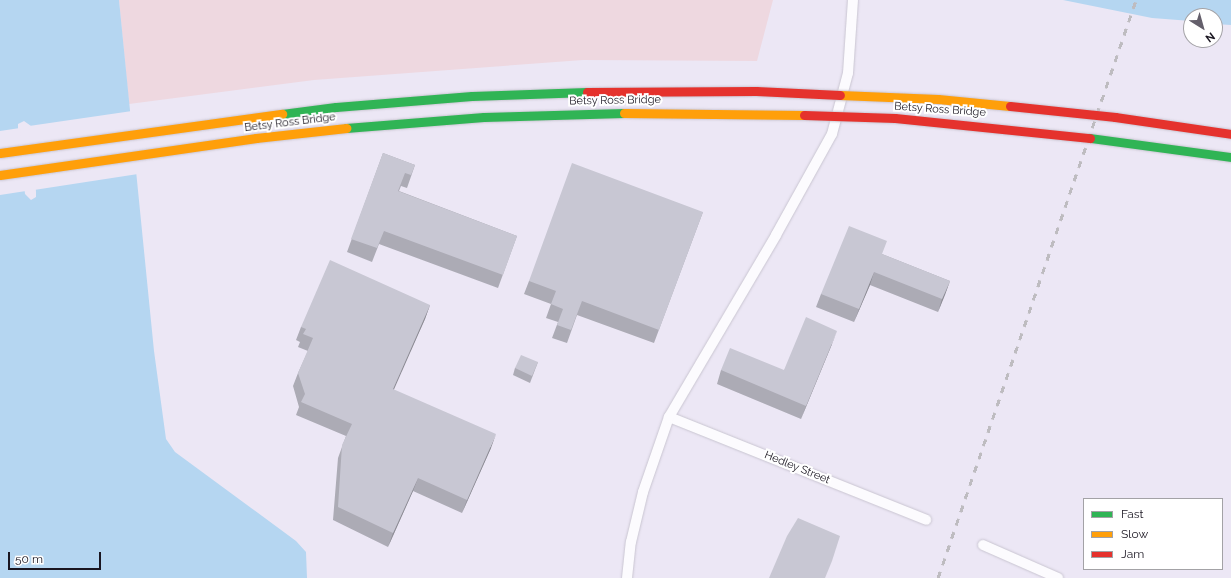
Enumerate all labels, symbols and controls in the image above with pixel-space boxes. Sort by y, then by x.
north arrow [1183,8,1223,48]
text: N [1203,29,1217,45]
street label: Betsy Ross Bridge [569,94,661,108]
street label: Betsy Ross Bridge [894,100,986,120]
street label: Betsy Ross Bridge [244,111,336,135]
street label: Hedley Street [762,449,832,487]
legend [1083,498,1223,570]
text: Fast [1121,507,1144,521]
text: Slow [1121,527,1148,541]
scale bar [10,544,103,570]
text: Jam [1121,547,1144,561]
text: 50 m [15,552,43,566]

